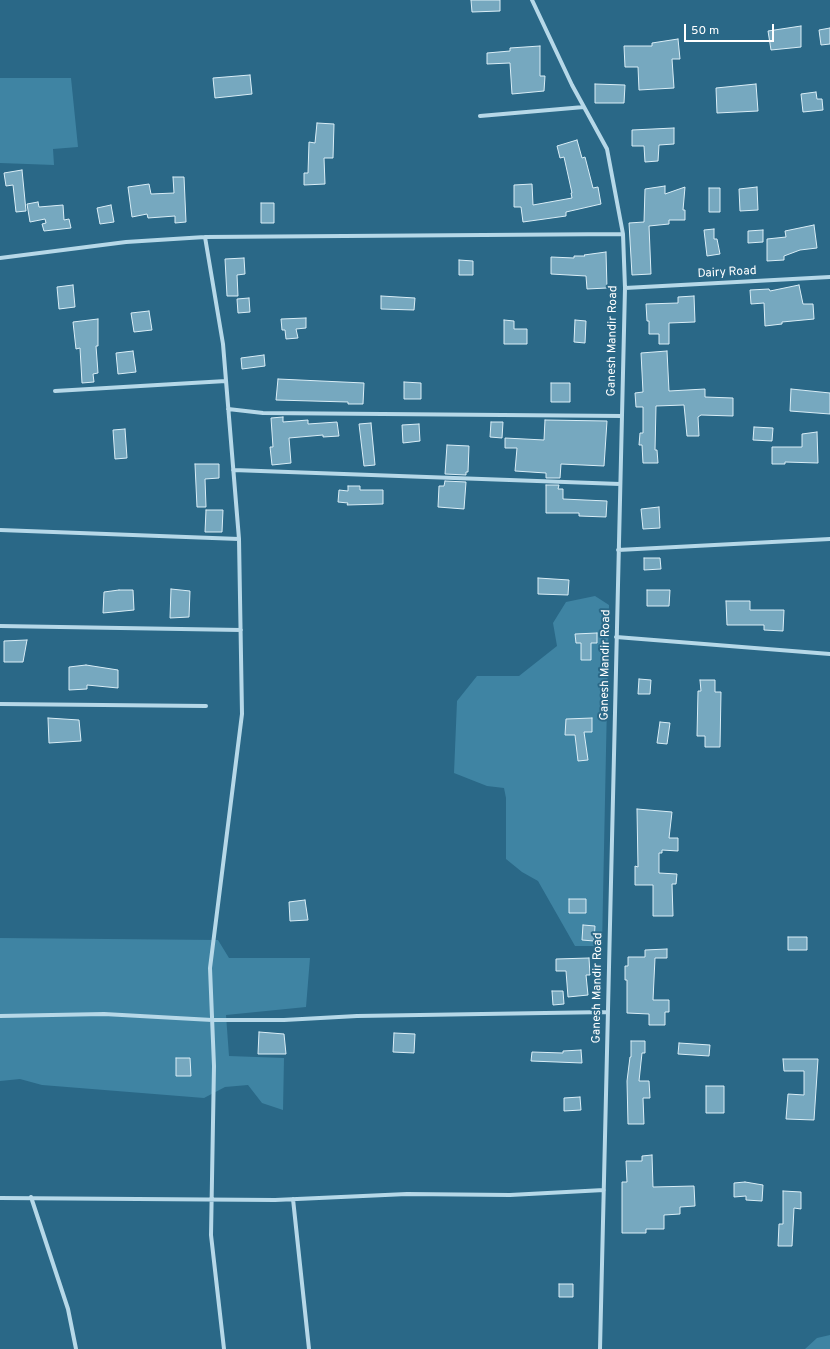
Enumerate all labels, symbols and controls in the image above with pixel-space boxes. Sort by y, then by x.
scale bar [686,16,776,42]
text: 50 m [691,23,719,39]
street label: Dairy Road [697,264,757,282]
street label: Ganesh Mandir Road [605,285,621,397]
street label: Ganesh Mandir Road [598,609,614,721]
street label: Ganesh Mandir Road [590,932,606,1044]

